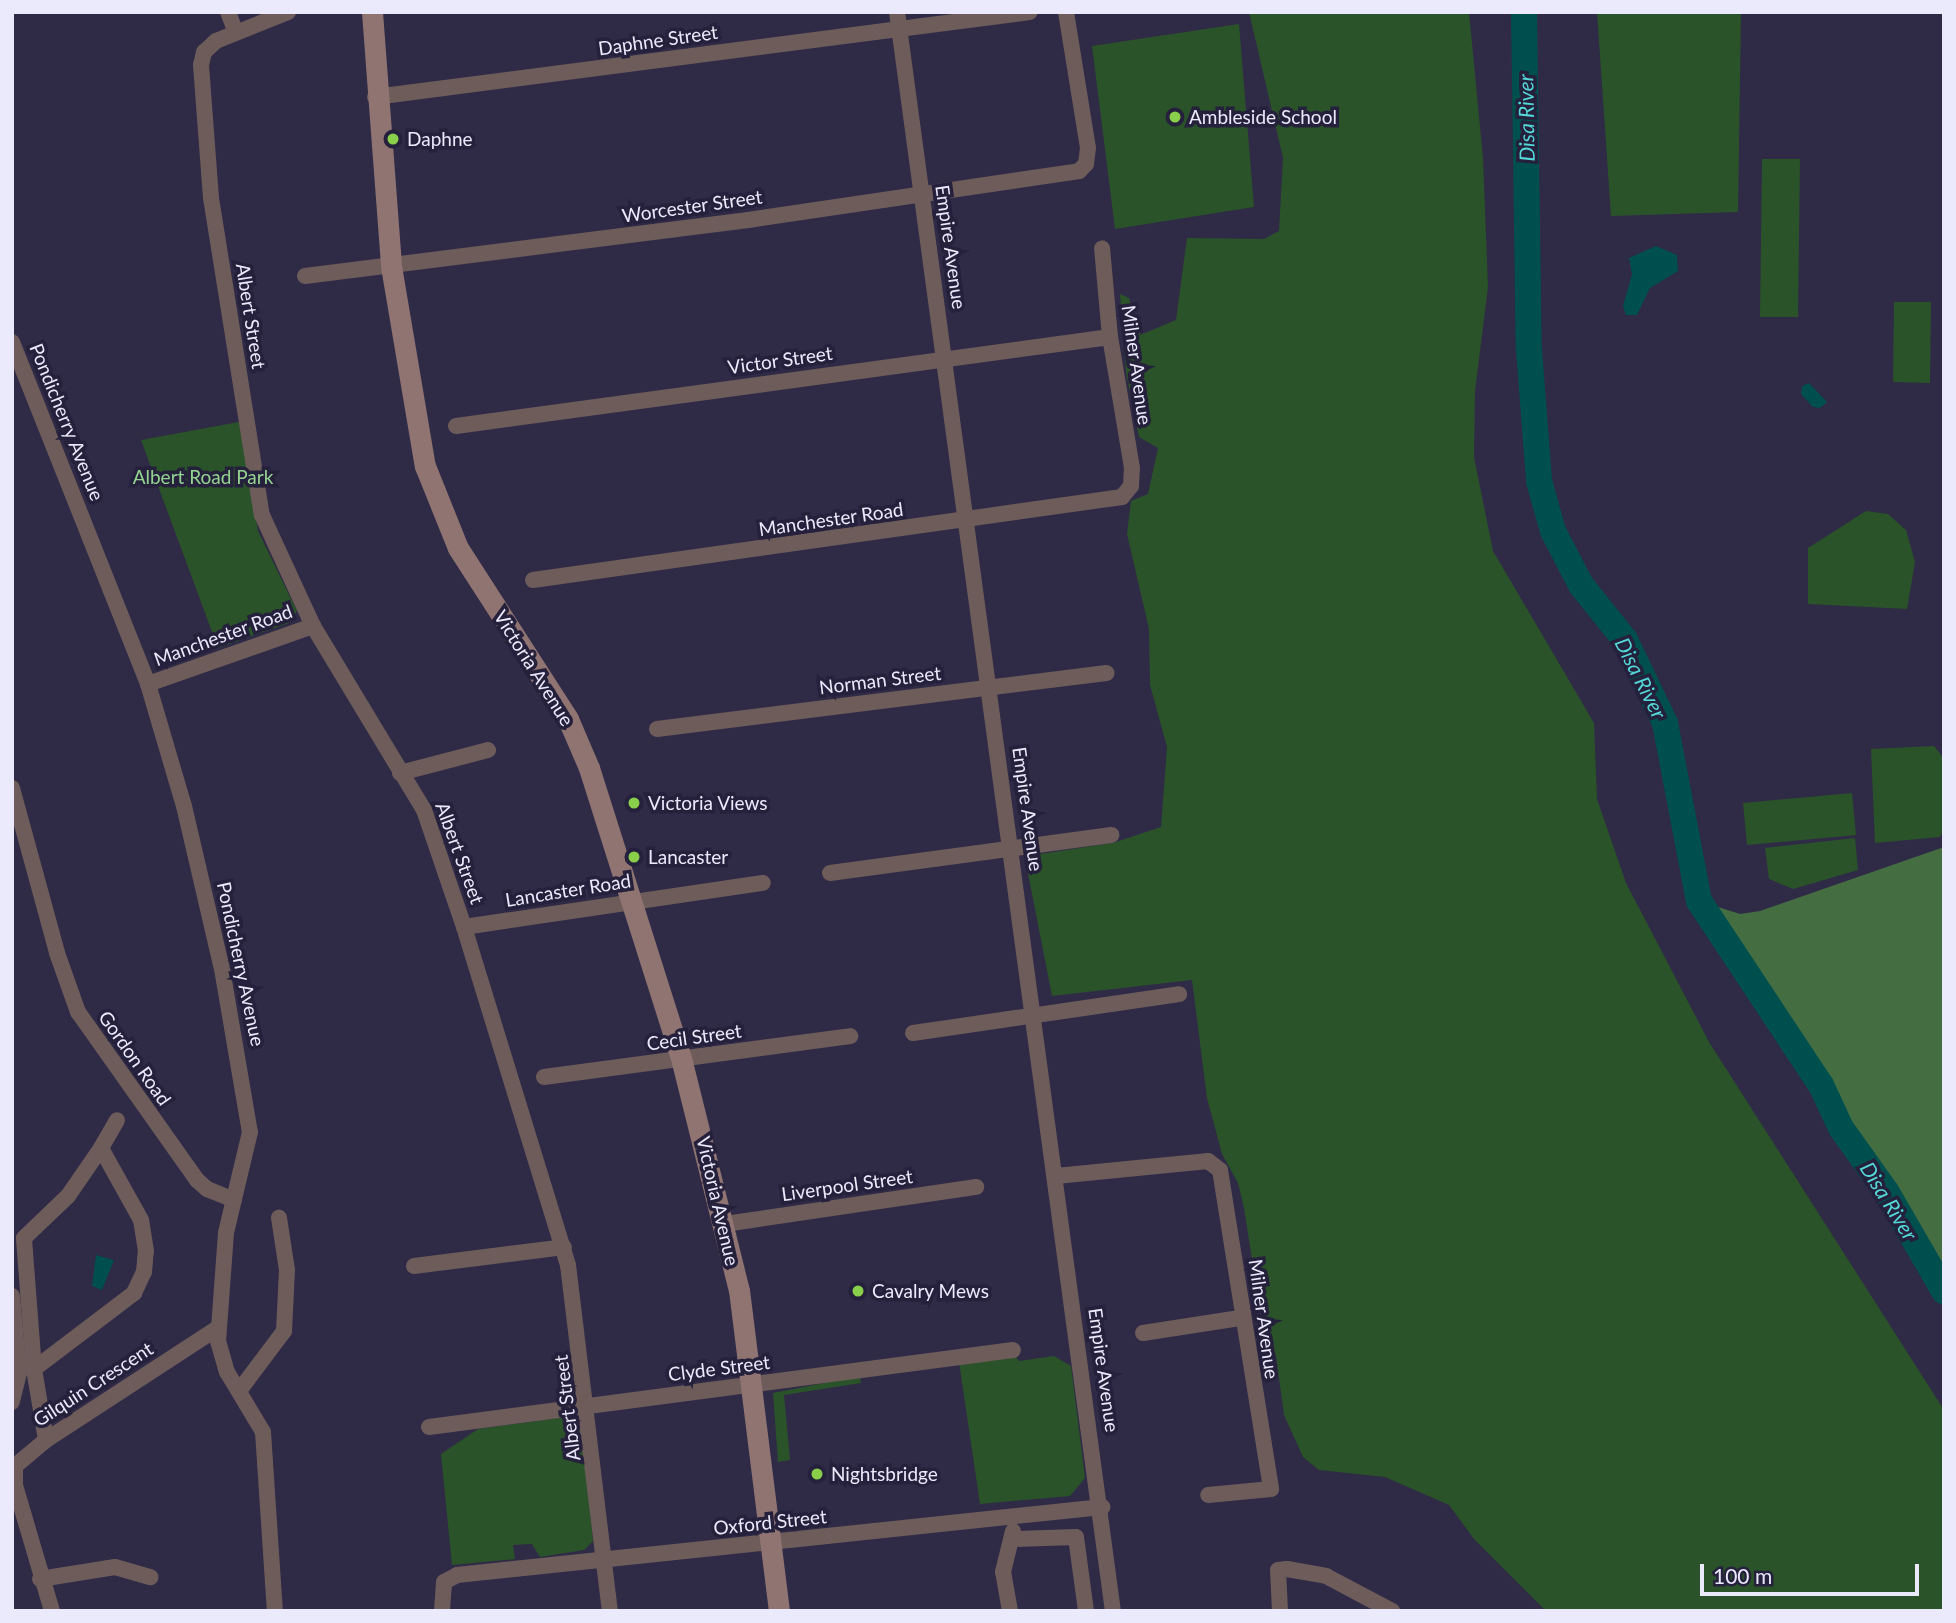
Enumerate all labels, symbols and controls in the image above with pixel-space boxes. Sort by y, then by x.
street label: Daphne Street [597,20,719,60]
water label: Disa River [1513,74,1539,162]
place label: Ambleside School [1189,106,1337,128]
marker: Ambleside School [1167,109,1183,125]
place label: Daphne [407,128,473,150]
marker: Daphne [385,131,401,147]
street label: Empire Avenue [931,183,971,311]
street label: Worcester Street [620,185,764,227]
street label: Albert Street [231,262,271,370]
street label: Milner Avenue [1117,303,1157,427]
street label: Pondicherry Avenue [25,340,109,504]
street label: Victor Street [726,341,834,379]
park label: Albert Road Park [133,466,273,488]
street label: Manchester Road [757,498,905,540]
street label: Manchester Road [150,599,296,671]
street label: Victoria Avenue [489,606,579,730]
water label: Disa River [1610,633,1672,723]
street label: Norman Street [818,661,942,699]
street label: Empire Avenue [1008,745,1048,873]
place label: Victoria Views [648,792,768,814]
marker: Victoria Views [626,795,642,811]
street label: Albert Street [431,799,489,907]
place label: Lancaster [648,846,728,868]
marker: Lancaster [626,849,642,865]
street label: Lancaster Road [503,869,633,911]
street label: Pondicherry Avenue [212,879,270,1049]
street label: Gordon Road [94,1006,176,1110]
street label: Cecil Street [645,1019,743,1055]
street label: Victoria Avenue [692,1134,744,1268]
water label: Disa River [1855,1157,1923,1245]
street label: Liverpool Street [780,1164,914,1206]
street label: Milner Avenue [1244,1257,1284,1381]
place label: Cavalry Mews [872,1280,989,1302]
marker: Cavalry Mews [850,1283,866,1299]
street label: Empire Avenue [1084,1306,1124,1434]
street label: Gilquin Crescent [29,1337,157,1431]
street label: Clyde Street [667,1350,771,1386]
street label: Albert Street [549,1354,585,1462]
place label: Nightsbridge [831,1463,938,1485]
marker: Nightsbridge [809,1466,825,1482]
street label: Oxford Street [712,1505,828,1539]
scale bar [1704,1550,1923,1594]
text: 100 m [1713,1563,1772,1588]

